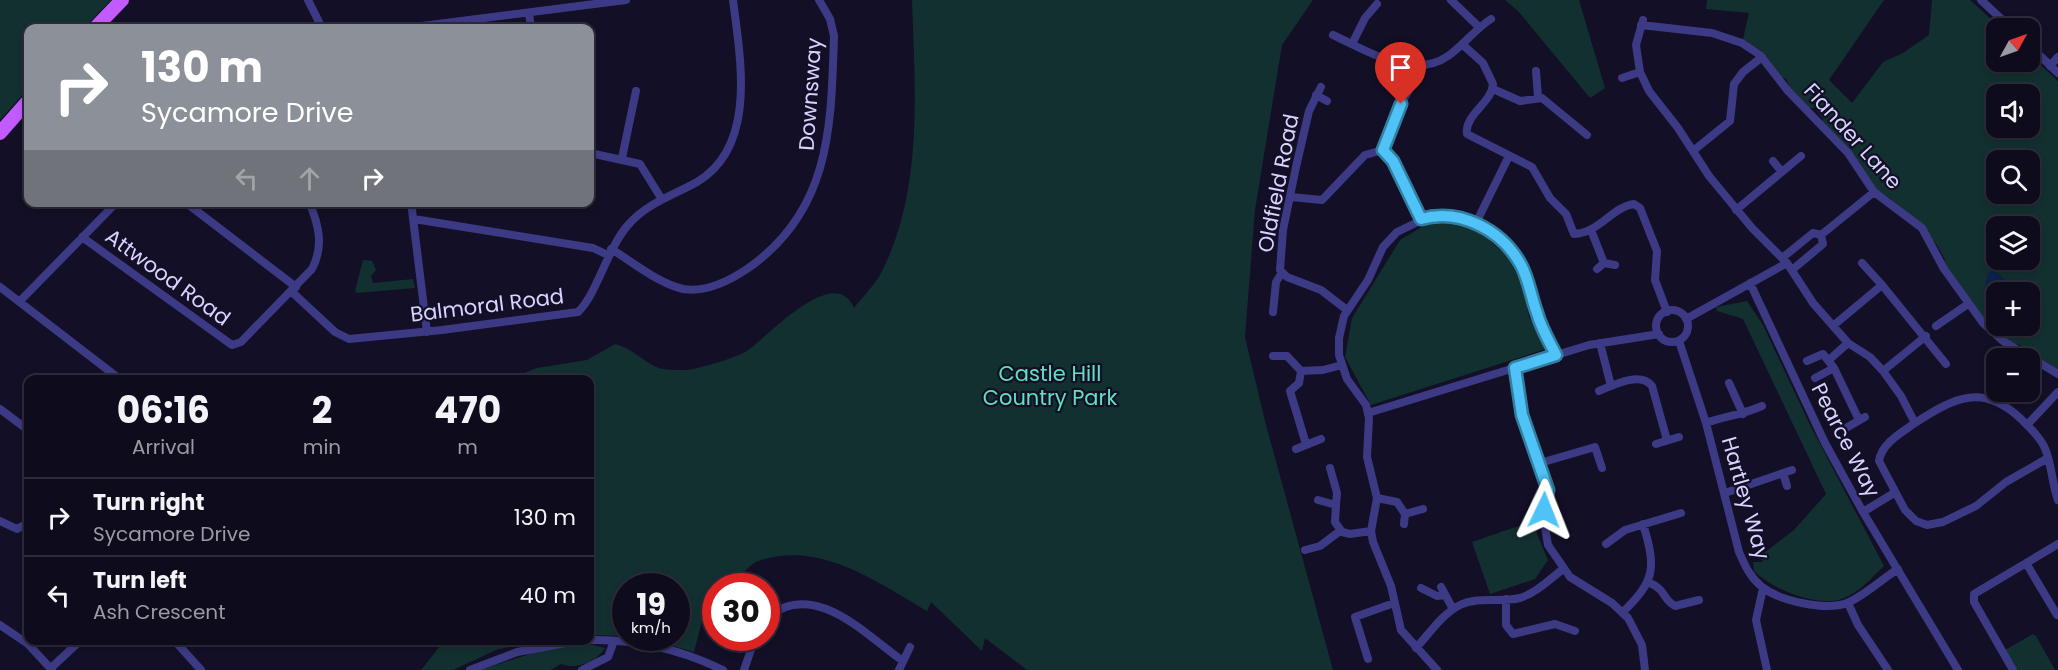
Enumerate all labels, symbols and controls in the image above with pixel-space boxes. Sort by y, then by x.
north arrow [1986,18,2040,72]
map controls [1986,18,2040,402]
street label: Downsway [792,36,828,151]
text: 130 m [141,38,263,97]
pin [1375,42,1426,104]
icon: right [42,48,120,126]
icon: arrive [1384,51,1417,84]
street label: Fiander Lane [1797,77,1909,195]
button: sound [1986,84,2040,138]
text: Sycamore Drive [141,94,354,131]
street label: Oldfield Road [1250,111,1306,255]
button: search [1986,150,2040,204]
icon: left [230,162,263,195]
icon: ahead [293,162,326,195]
icon: right [356,162,389,195]
button: layers [1986,216,2040,270]
street label: Attwood Road [100,222,236,332]
street label: Balmoral Road [408,281,566,329]
button: + [1986,282,2040,336]
button: − [1986,348,2040,402]
park label: Castle Hill Country Park [983,359,1117,412]
street label: Pearce Way [1805,378,1887,502]
text: 06:16 [117,385,210,436]
text: 2 [312,385,332,436]
text: 470 [434,385,501,436]
text: Arrival [132,433,195,461]
text: min [303,433,341,461]
text: m [457,433,478,461]
street label: Hartley Way [1715,433,1777,563]
position arrow [1512,478,1576,542]
text: Turn right [93,487,204,518]
icon: right [42,501,75,534]
text: 130 m [514,502,576,533]
text: Sycamore Drive [93,520,250,548]
text: Turn left [93,565,187,596]
speed limit sign: 30 [702,573,780,651]
icon: left [42,579,75,612]
text: 40 m [520,580,576,611]
text: 19 [636,583,666,626]
text: Ash Crescent [93,598,225,626]
text: km/h [631,617,671,638]

